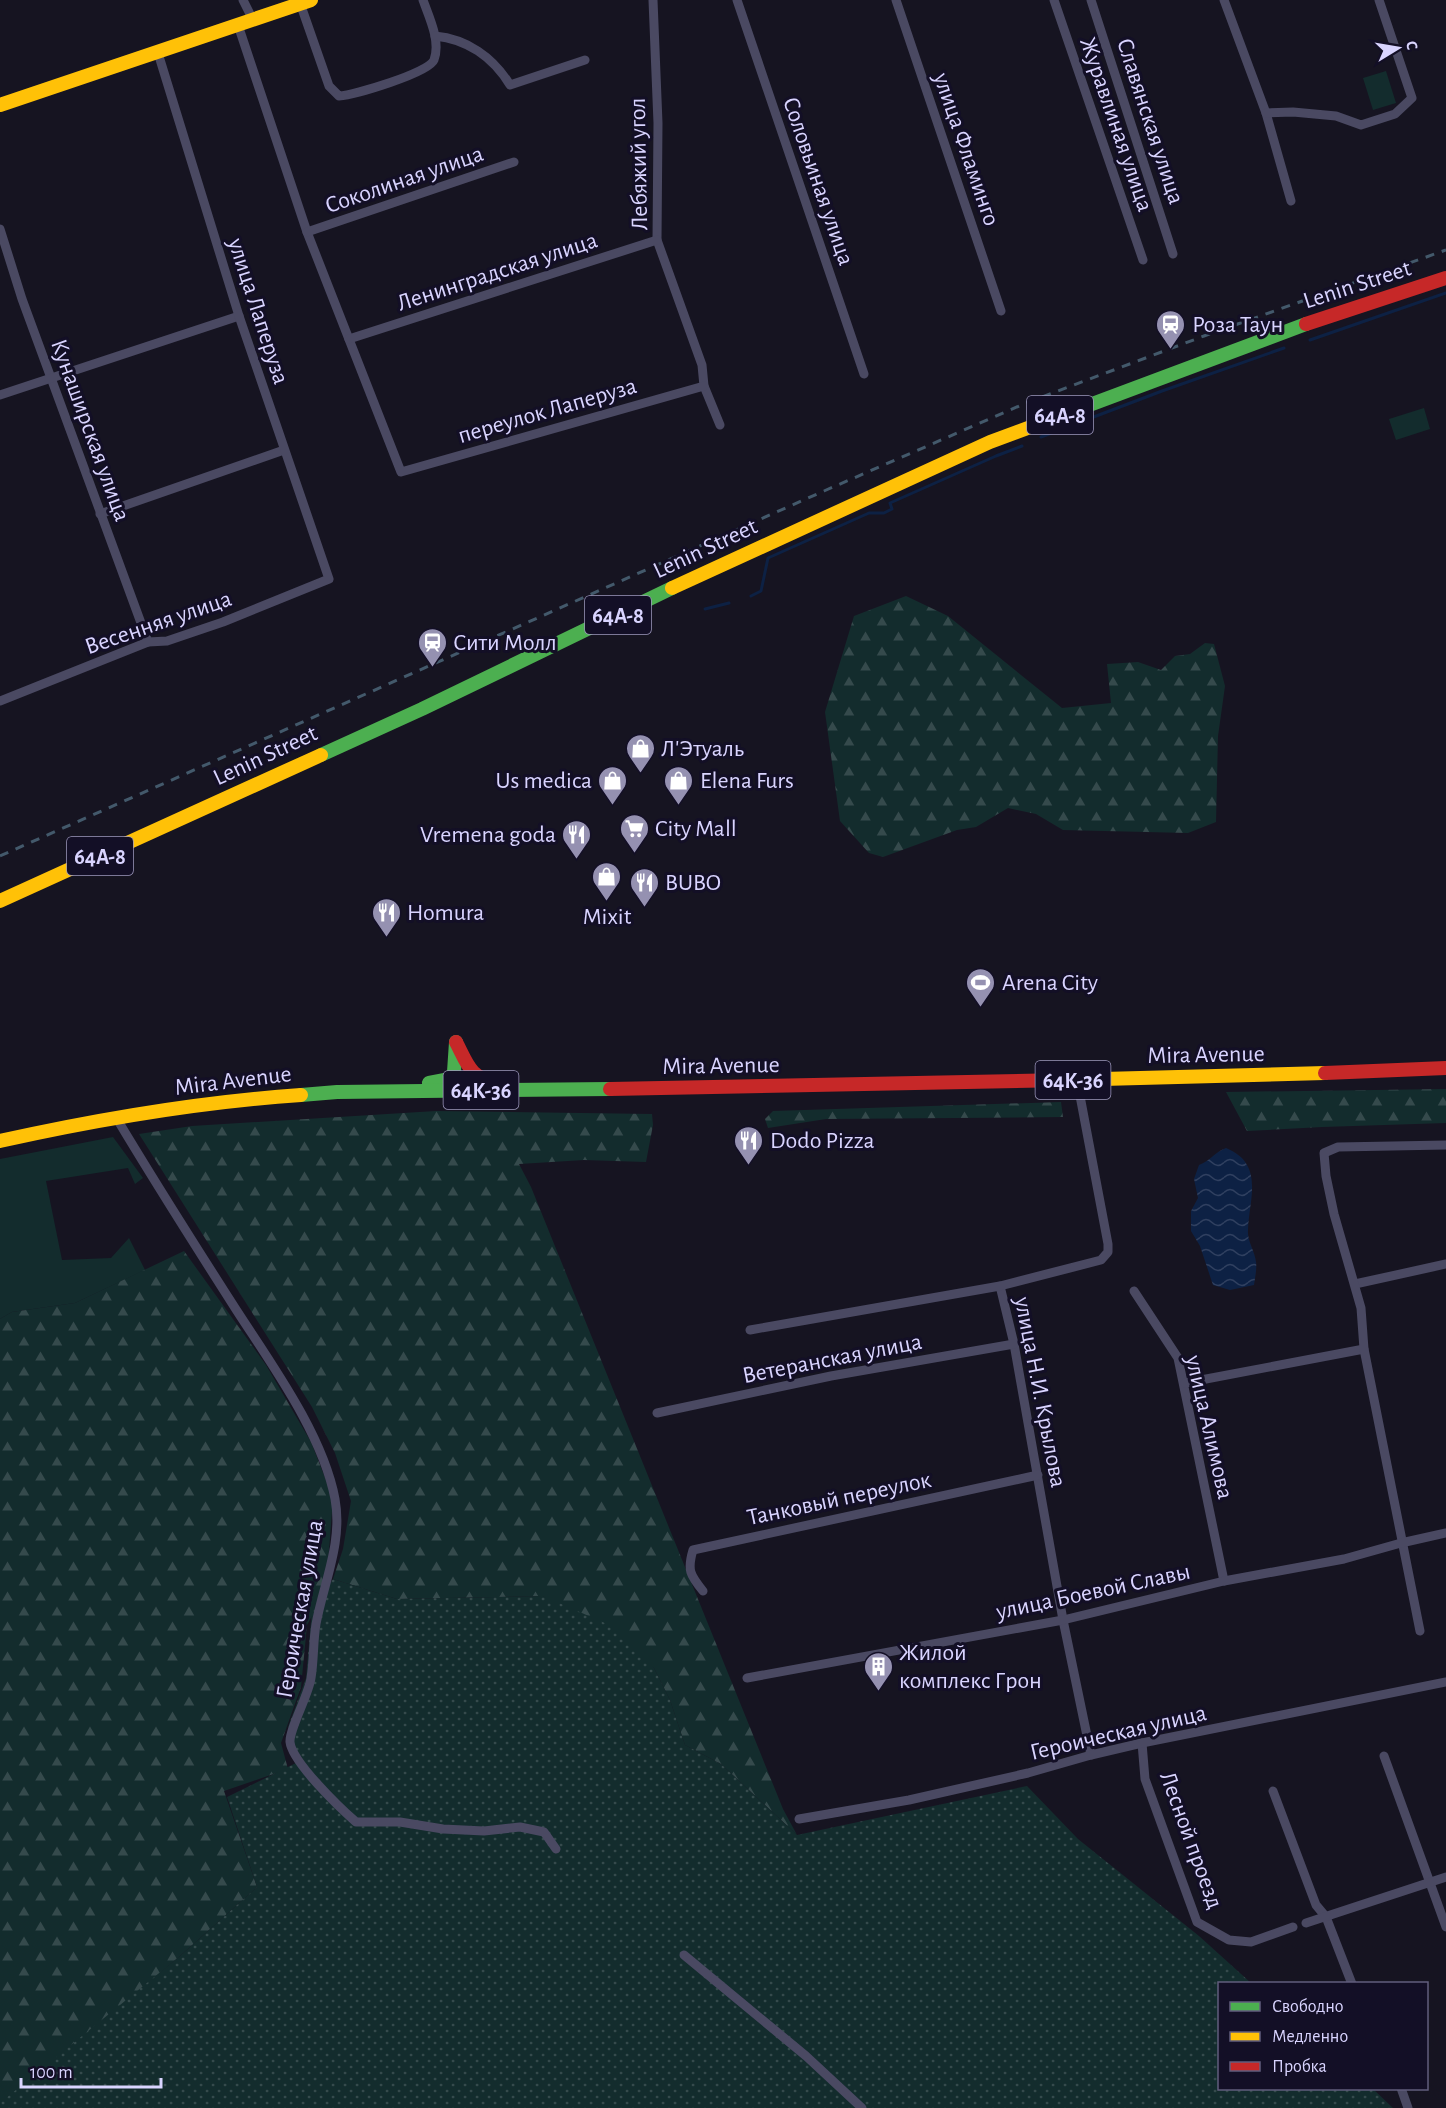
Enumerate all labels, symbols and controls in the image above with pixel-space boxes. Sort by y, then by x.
north arrow [1368,18,1428,78]
street label: Журавлиная улица [1075,34,1157,215]
street label: Славянская улица [1112,35,1188,207]
text: С [1403,39,1420,51]
street label: улица Фламинго [928,69,1003,229]
street label: Соловьиная улица [778,94,858,269]
street label: Лебяжий угол [626,97,652,231]
street label: Соколиная улица [322,142,487,218]
street label: Ленинградская улица [394,228,600,316]
street label: улица Лаперуза [223,234,293,387]
street label: Lenin Street [1300,256,1414,314]
station icon: Роза Таун [1155,308,1187,350]
place label: Роза Таун [1192,313,1283,337]
street label: Кунаширская улица [46,336,134,525]
street label: переулок Лаперуза [455,374,639,448]
road number: 64А-8 [1027,396,1093,434]
street label: Lenin Street [650,514,761,583]
street label: Весенняя улица [82,587,235,659]
road number: 64А-8 [585,596,651,634]
station icon: Сити Молл [416,626,448,668]
place label: Сити Молл [453,631,557,655]
street label: Lenin Street [210,721,321,790]
shop icon: Л'Этуаль [624,732,656,774]
place label: Л'Этуаль [661,737,744,761]
shop icon: Us medica [597,764,629,806]
shop icon: Elena Furs [663,764,695,806]
place label: Us medica [496,769,592,793]
place label: Elena Furs [700,769,794,793]
supermarket icon: City Mall [618,812,650,854]
place label: City Mall [655,817,737,841]
restaurant icon: Vremena goda [561,818,593,860]
place label: Vremena goda [420,823,556,847]
road number: 64А-8 [67,837,133,875]
shop icon: Mixit [591,860,623,902]
restaurant icon: BUBO [628,866,660,908]
place label: BUBO [665,871,721,895]
restaurant icon: Homura [370,896,402,938]
place label: Homura [407,901,484,925]
place label: Mixit [583,905,632,929]
sports icon: Arena City [965,966,997,1008]
place label: Arena City [1002,971,1098,995]
street label: Mira Avenue [1147,1042,1265,1068]
street label: Mira Avenue [662,1053,780,1079]
road number: 64К-36 [1036,1061,1110,1099]
street label: Mira Avenue [173,1062,293,1100]
road number: 64К-36 [444,1071,518,1109]
restaurant icon: Dodo Pizza [733,1124,765,1166]
place label: Dodo Pizza [770,1129,875,1153]
street label: улица Н.И. Крылова [1010,1294,1070,1490]
street label: Ветеранская улица [740,1330,924,1388]
street label: улица Алимова [1181,1352,1237,1502]
street label: Танковый переулок [745,1468,933,1530]
street label: Героическая улица [272,1518,327,1700]
street label: улица Боевой Славы [993,1560,1192,1624]
place label: Жилой комплекс Грон [899,1641,1042,1693]
building icon: Жилой комплекс Грон [862,1650,894,1692]
street label: Героическая улица [1028,1701,1209,1765]
street label: Лесной проезд [1155,1768,1227,1912]
legend [1218,1982,1428,2090]
text: Свободно [1272,1997,1344,2016]
text: Медленно [1272,2028,1348,2046]
scale bar [21,2051,160,2089]
text: Пробка [1272,2057,1327,2076]
text: 100 m [30,2064,73,2082]

